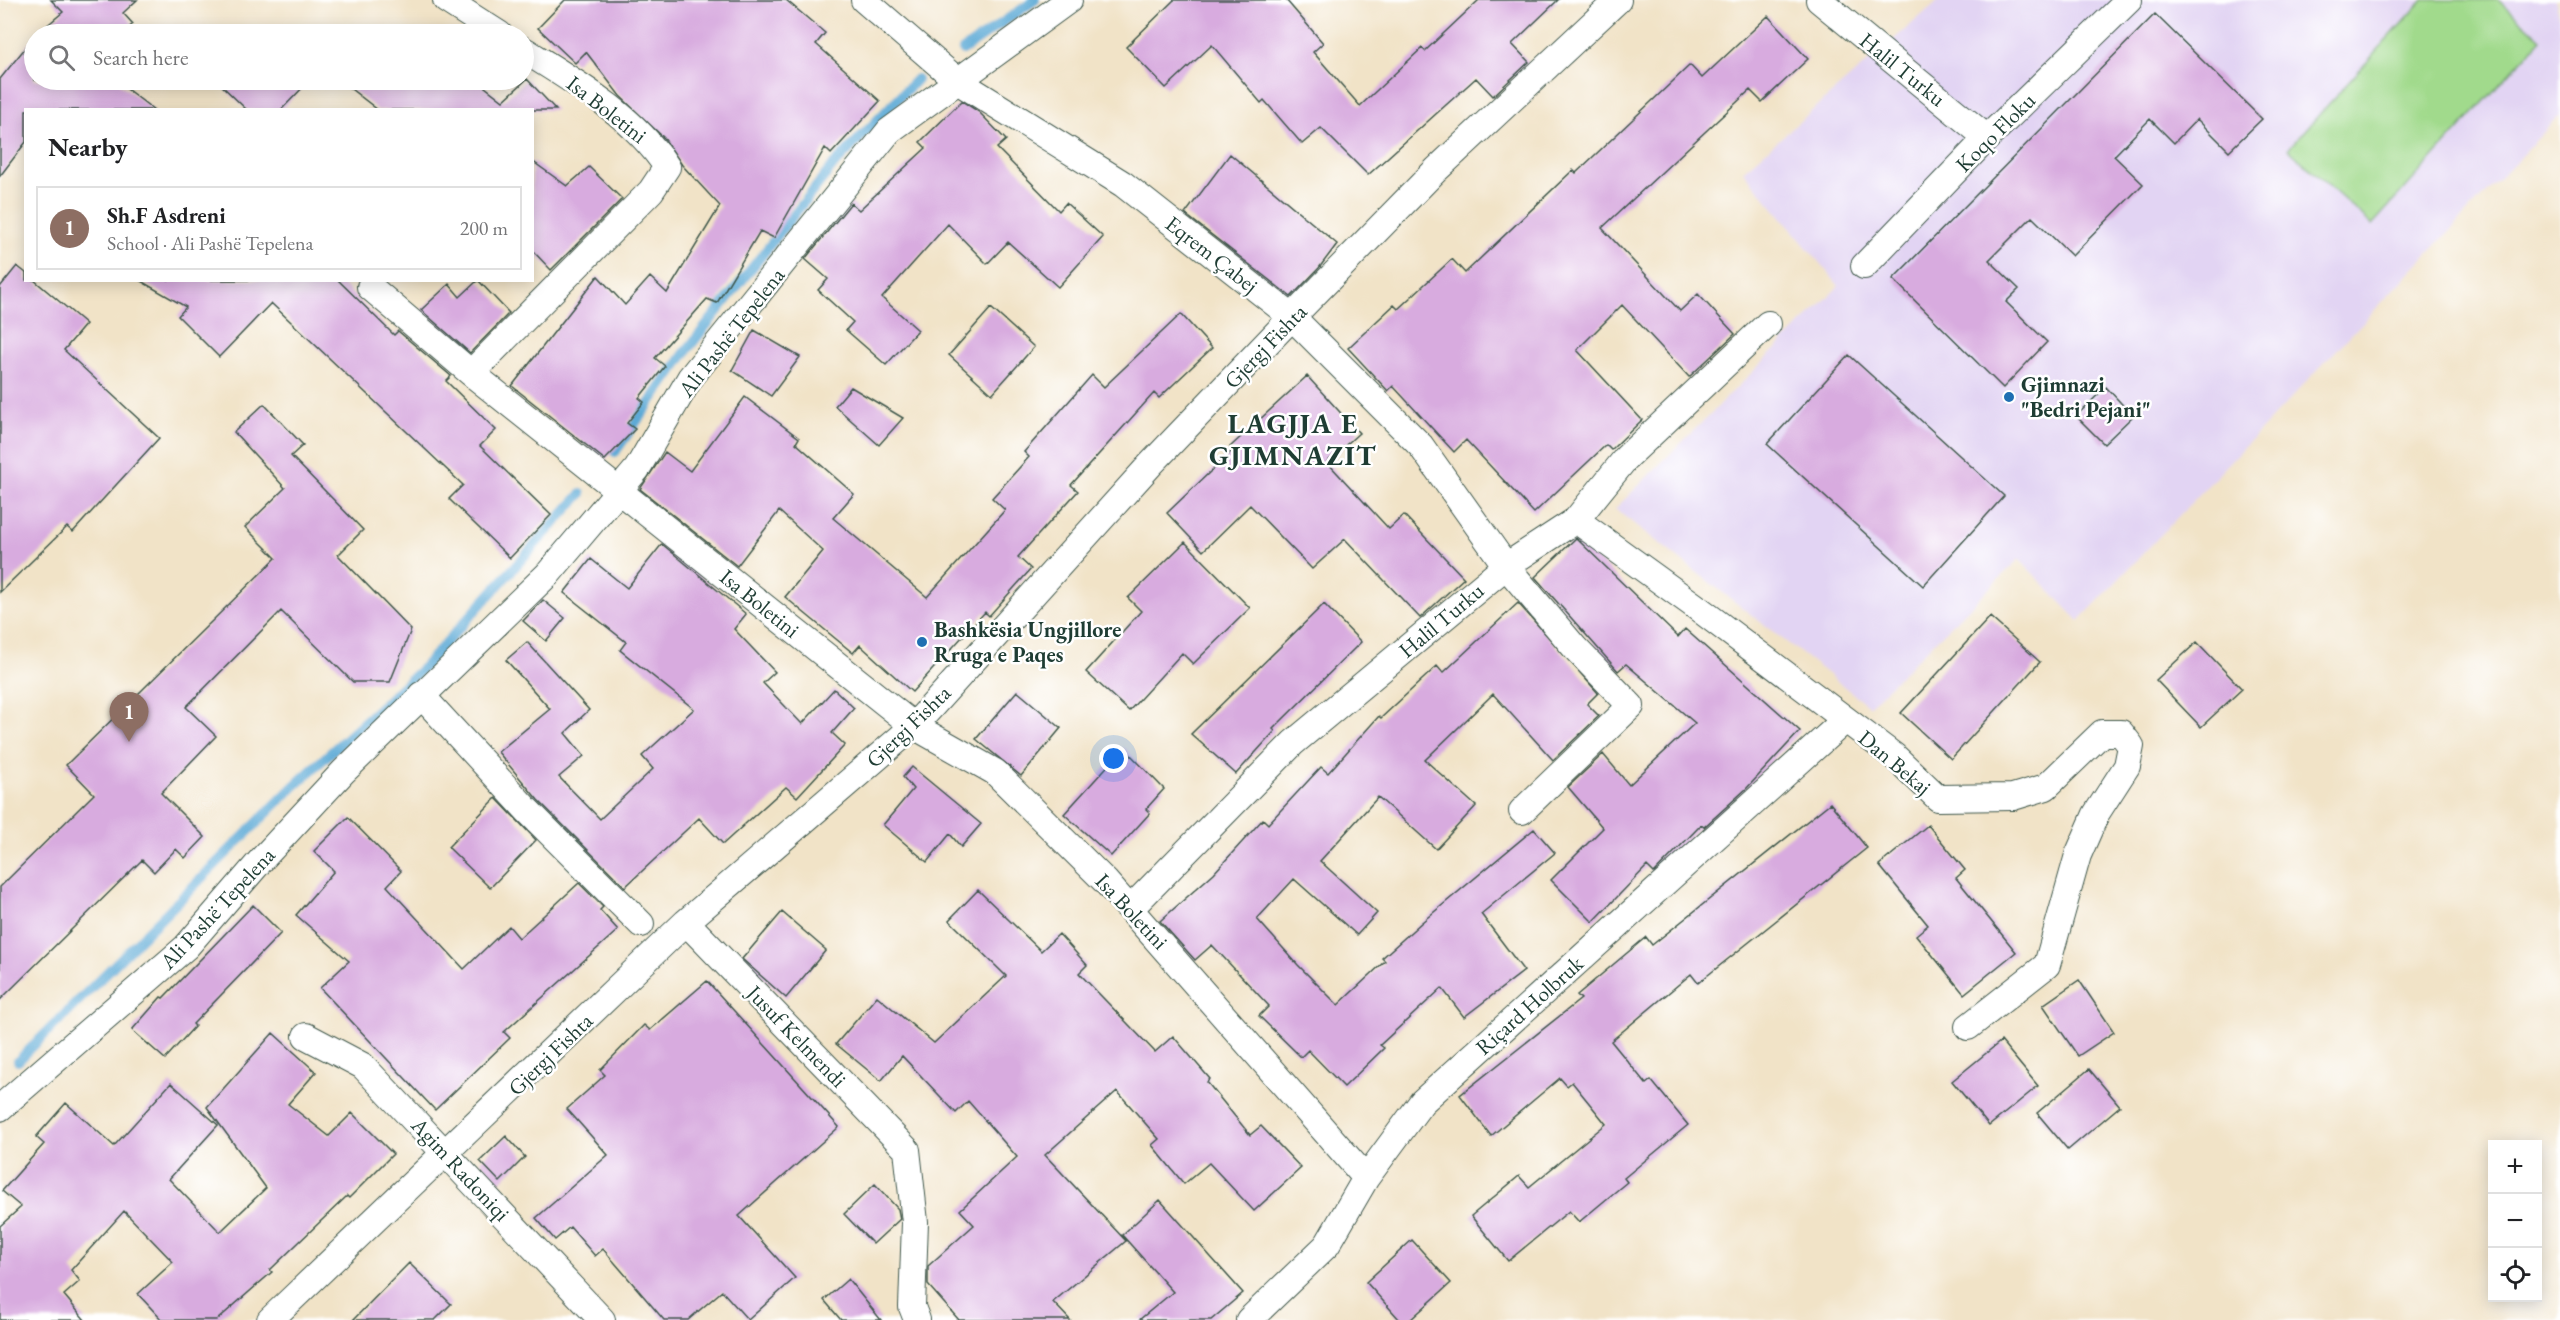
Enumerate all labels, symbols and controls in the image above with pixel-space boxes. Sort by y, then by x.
search box [24,24,534,90]
street label: Halil Turku [1854,26,1952,113]
icon: search [45,41,78,74]
text: Search here [93,43,188,72]
street label: Isa Boletini [561,69,653,150]
street label: Koqo Floku [1949,86,2042,179]
text: Nearby [48,130,128,164]
text: Sh.F Asdreni [107,201,226,230]
street label: Eqrem Çabej [1159,209,1264,300]
text: 1 [64,215,75,241]
text: 200 m [460,215,508,241]
text: School · Ali Pashë Tepelena [107,230,314,256]
street label: Ali Pashë Tepelena [671,261,791,404]
street label: Gjergj Fishta [1218,298,1313,395]
place label: Gjimnazi "Bedri Pejani" [2021,370,2151,424]
marker: Gjimnazi "Bedri Pejani" [2002,390,2016,404]
district label: LAGJJA E GJIMNAZIT [1209,405,1377,473]
street label: Isa Boletini [714,562,805,644]
street label: Halil Turku [1393,576,1490,664]
place label: Bashkësia Ungjillore Rruga e Paqes [934,615,1121,669]
marker: Bashkësia Ungjillore Rruga e Paqes [915,635,929,649]
street label: Gjergj Fishta [860,679,957,774]
pin: 1 [110,692,148,742]
street label: Dan Bekaj [1852,723,1937,801]
your location [1099,744,1128,773]
street label: Ali Pashë Tepelena [153,841,282,976]
street label: Isa Boletini [1089,867,1174,956]
street label: Riçard Holbruk [1469,949,1590,1062]
street label: Jusuf Kelmendi [739,977,853,1094]
street label: Gjergj Fishta [502,1007,599,1102]
street label: Agim Radoniqi [404,1110,516,1228]
map controls [2488,1140,2542,1302]
button: + [2488,1140,2542,1194]
button: − [2488,1194,2542,1248]
button: locate [2488,1248,2542,1302]

